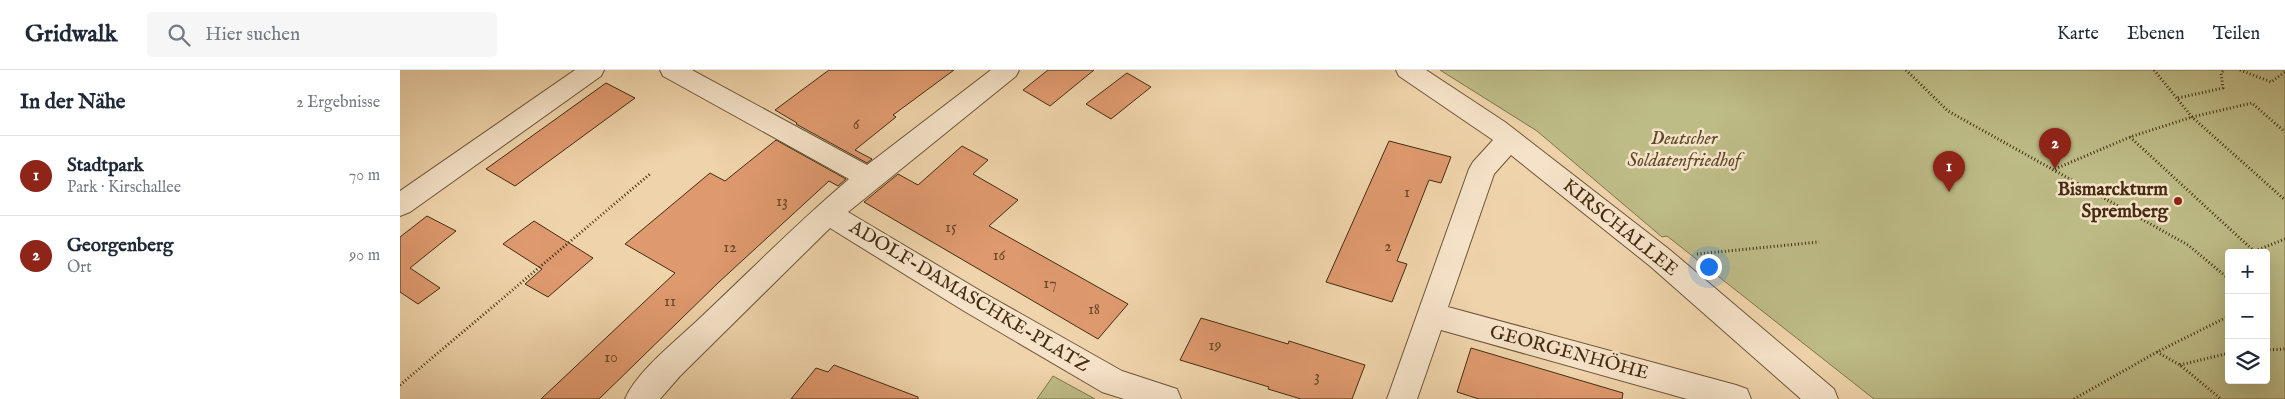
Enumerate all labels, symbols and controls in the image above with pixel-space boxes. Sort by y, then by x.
search box [147,12,497,57]
text: Gridwalk [25,19,117,50]
icon: search [165,21,193,49]
text: Hier suchen [205,23,300,47]
text: Karte [2057,23,2099,46]
text: Ebenen [2127,23,2185,46]
text: Teilen [2213,23,2260,46]
text: In der Nähe [20,89,126,116]
text: 2 Ergebnisse [296,93,380,113]
house number: 6 [853,115,860,135]
park label: Deutscher Soldatenfriedhof [1627,127,1745,173]
pin: 2 [2039,128,2071,169]
pin: 1 [1933,151,1965,192]
text: Stadtpark [67,154,144,178]
text: 1 [33,166,39,186]
text: 70 m [349,166,380,186]
street label: KIRSCHALLEE [1557,174,1683,282]
text: Park · Kirschallee [67,178,181,198]
place label: Bismarckturm Spremberg [2057,178,2169,224]
house number: 1 [1404,183,1410,203]
house number: 13 [776,192,788,212]
marker: Bismarckturm Spremberg [2172,195,2184,207]
street label: ADOLF-DAMASCHKE-PLATZ [844,215,1093,378]
house number: 15 [945,218,957,238]
text: Georgenberg [67,234,173,258]
house number: 2 [1384,237,1392,257]
house number: 12 [723,238,737,258]
text: 2 [32,246,40,266]
text: 90 m [349,246,380,266]
house number: 16 [993,246,1006,266]
map controls [2225,249,2270,384]
button: + [2225,249,2270,294]
your location [1696,254,1722,280]
text: Ort [67,258,92,278]
house number: 17 [1043,274,1057,294]
house number: 11 [664,292,676,312]
button: − [2225,294,2270,339]
house number: 18 [1088,300,1100,320]
street label: GEORGENHÖHE [1487,320,1651,386]
house number: 19 [1209,336,1221,356]
button: layers [2225,339,2270,384]
house number: 10 [604,348,618,368]
house number: 3 [1314,367,1320,387]

